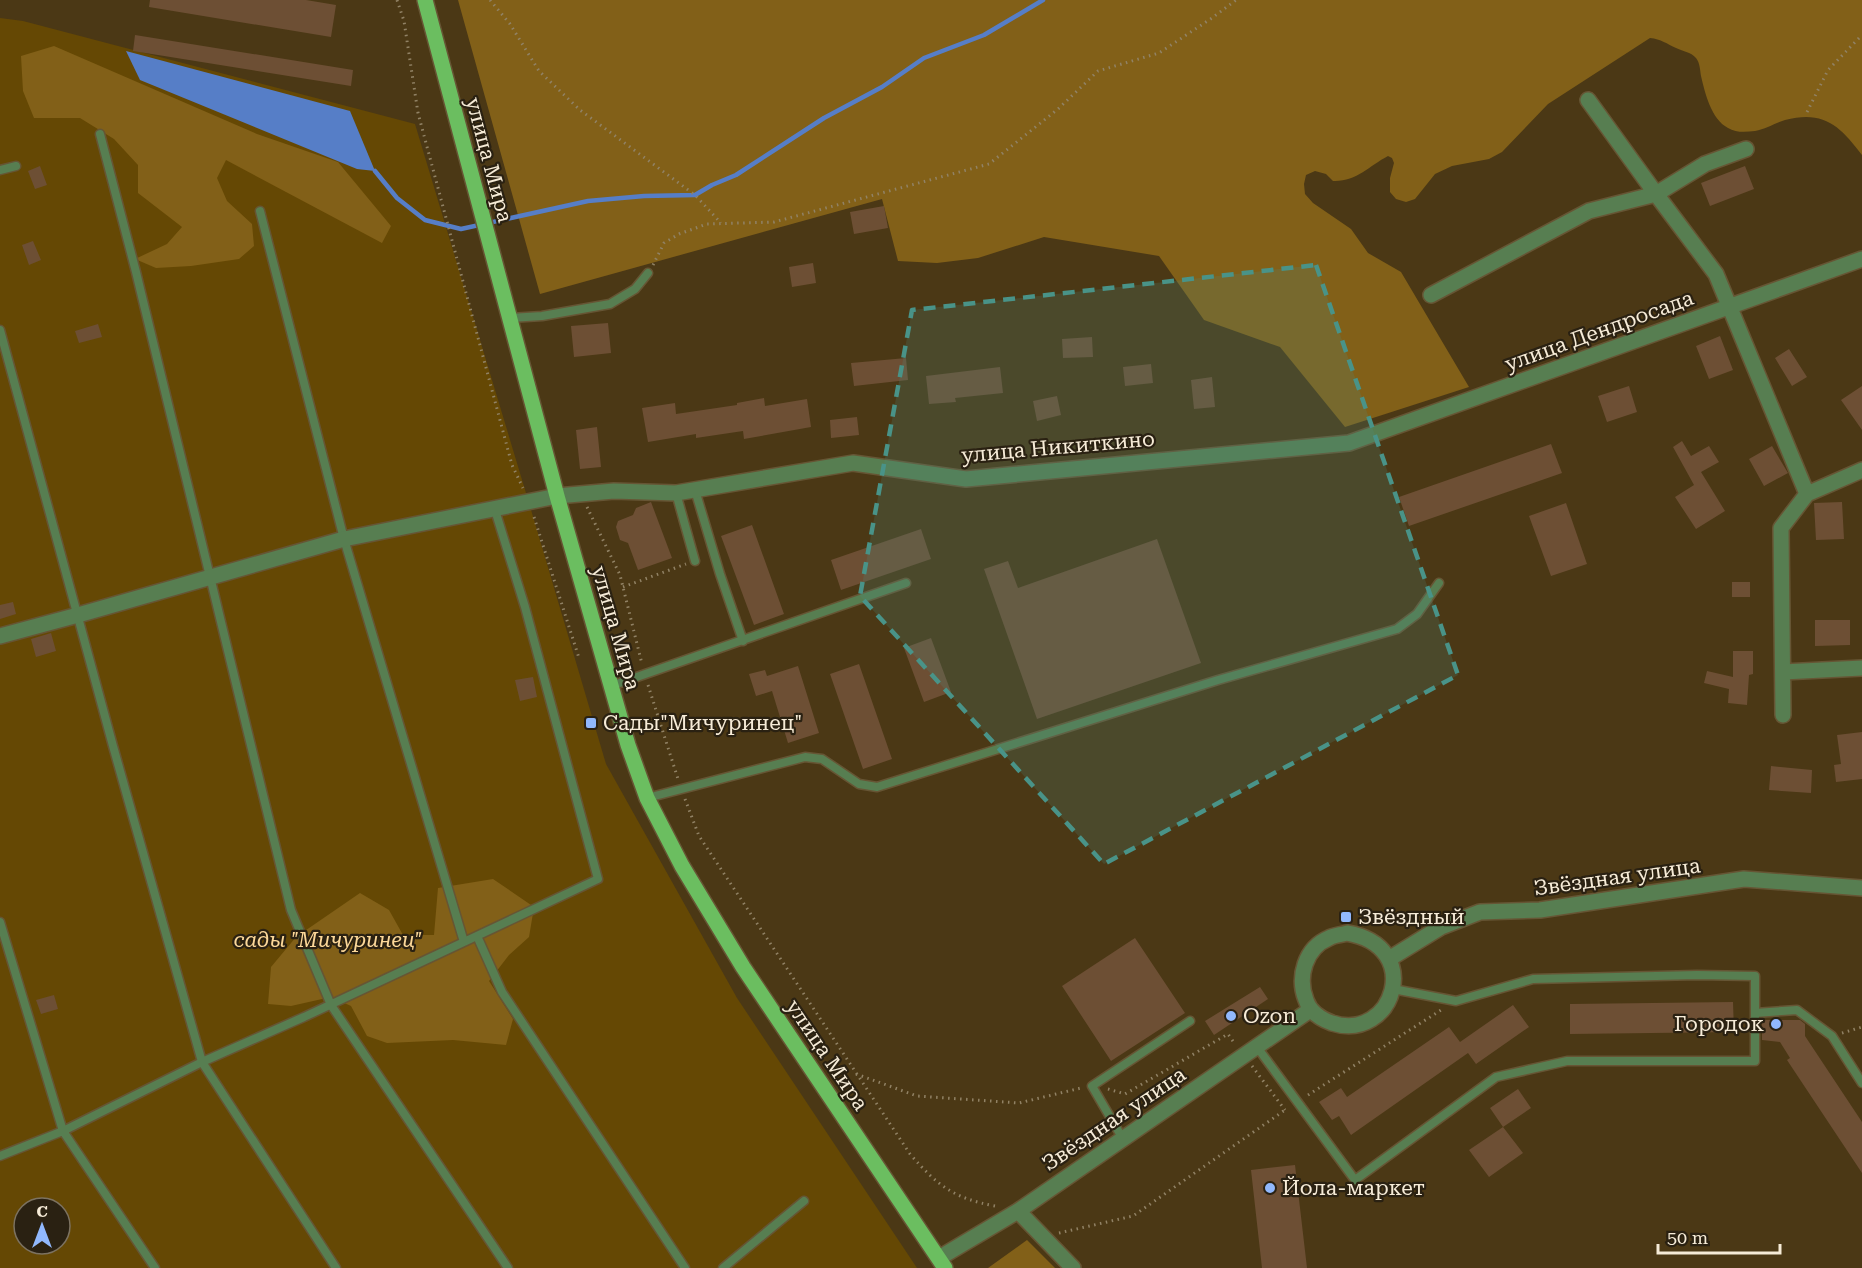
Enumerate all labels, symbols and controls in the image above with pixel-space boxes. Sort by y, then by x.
street label: улица Мира [461,95,517,226]
street label: улица Дендросада [1501,286,1697,376]
street label: улица Никиткино [960,427,1156,467]
street label: улица Мира [587,563,645,694]
place label: Сады"Мичуринец" [603,711,802,735]
marker: Сады"Мичуринец" [584,716,598,730]
street label: Звёздная улица [1532,853,1702,901]
place label: Звёздный [1358,905,1465,929]
marker: Звёздный [1339,910,1353,924]
park label: сады "Мичуринец" [233,928,423,952]
street label: улица Мира [781,995,873,1115]
place label: Ozon [1243,1004,1296,1028]
marker: Ozon [1224,1009,1238,1023]
place label: Городок [1674,1012,1764,1036]
marker: Городок [1769,1017,1783,1031]
street label: Звёздная улица [1038,1062,1191,1176]
place label: Йола-маркет [1282,1176,1425,1200]
marker: Йола-маркет [1263,1181,1277,1195]
north arrow [12,1196,72,1256]
text: С [36,1202,48,1221]
scale bar [1658,1217,1780,1255]
text: 50 m [1667,1227,1708,1248]

